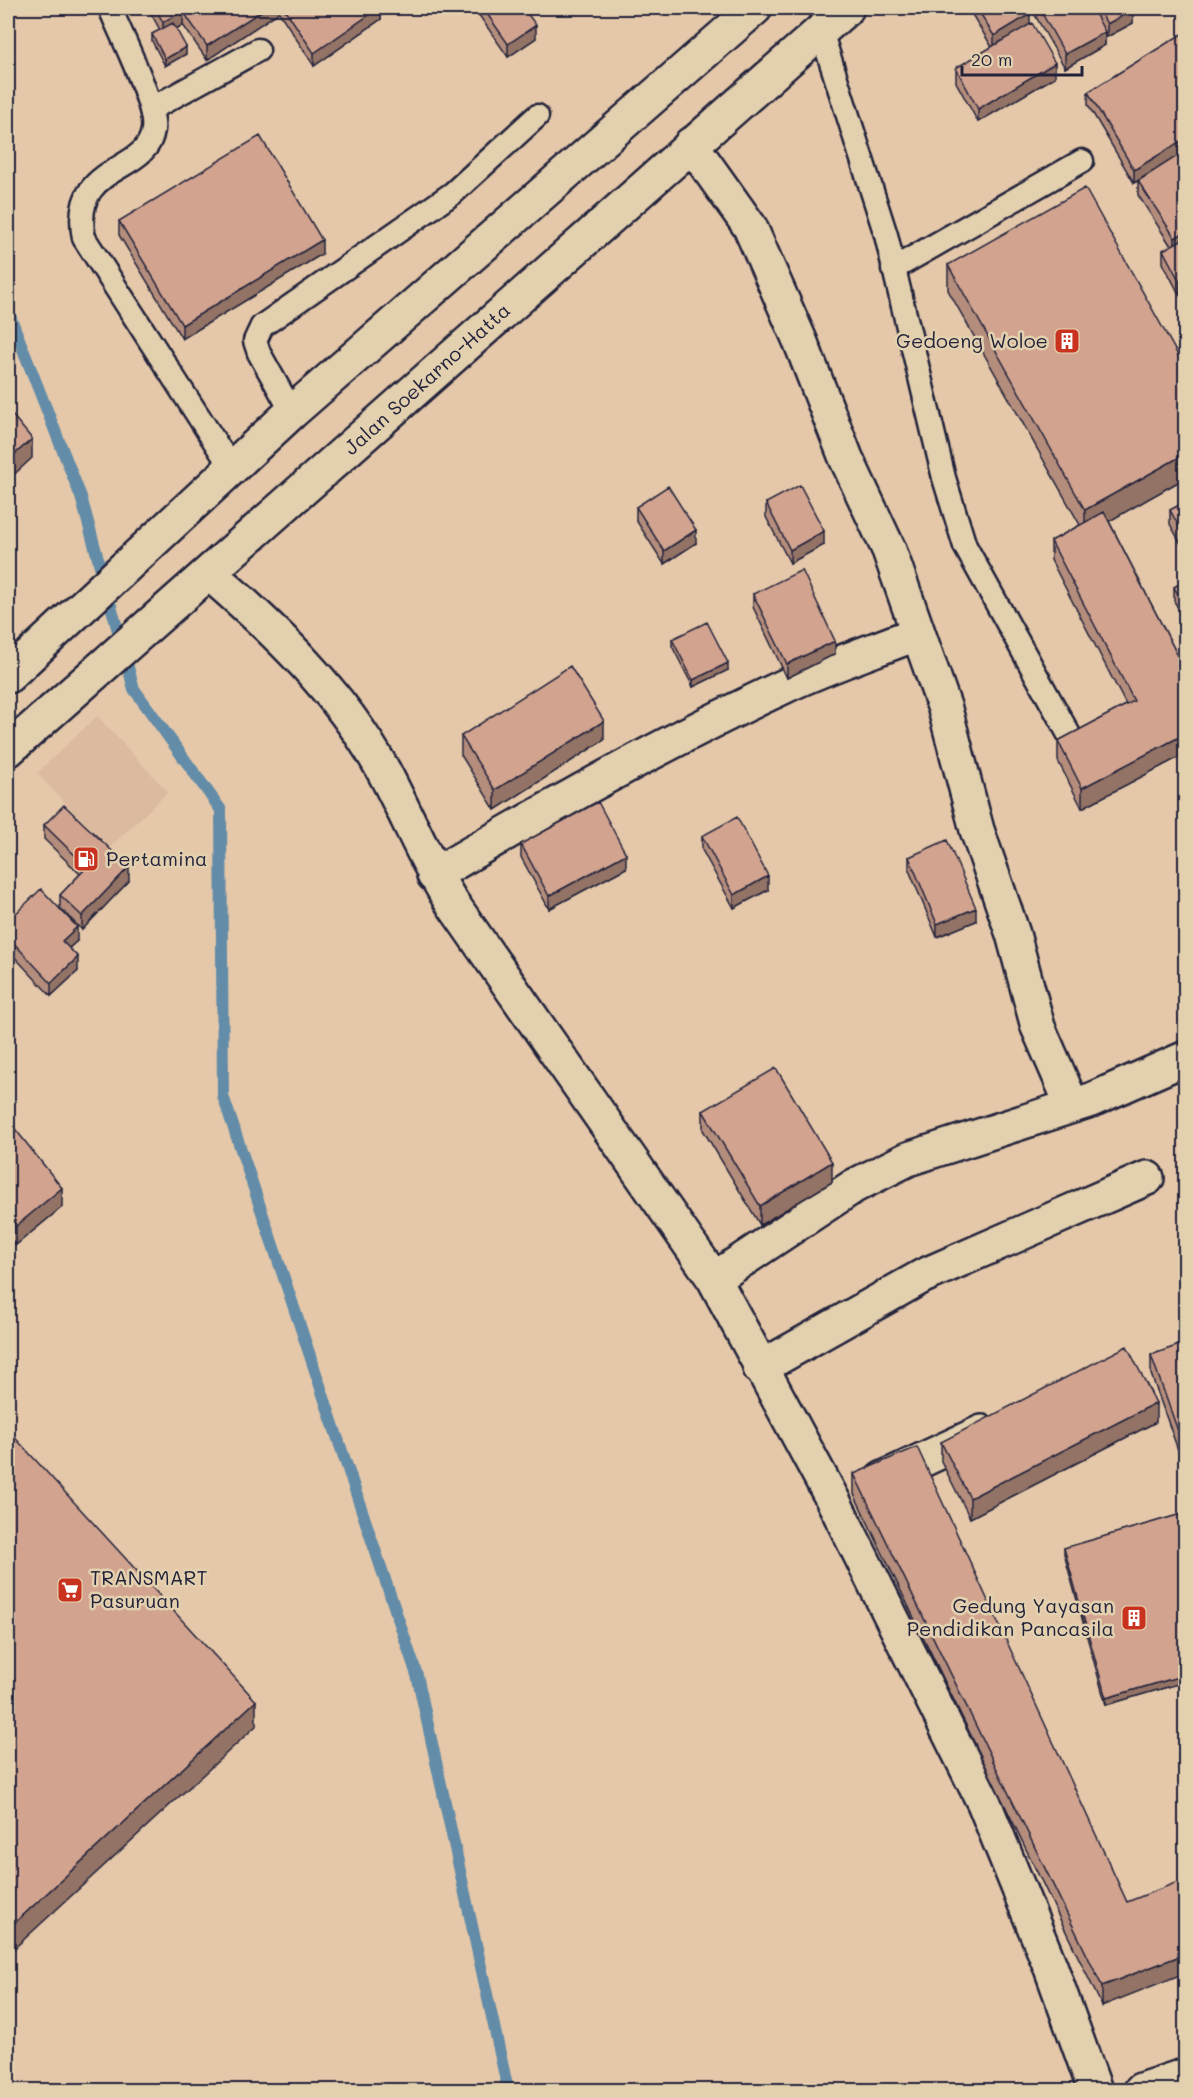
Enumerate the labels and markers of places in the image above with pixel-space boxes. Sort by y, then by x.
building icon: Gedoeng Woloe [1052,326,1082,356]
place label: Gedoeng Woloe [896,327,1048,353]
fuel station icon: Pertamina [71,844,101,874]
place label: Pertamina [106,845,208,871]
place label: TRANSMART Pasuruan [90,1564,208,1613]
supermarket icon: TRANSMART Pasuruan [55,1575,85,1605]
place label: Gedung Yayasan Pendidikan Pancasila [907,1592,1114,1641]
building icon: Gedung Yayasan Pendidikan Pancasila [1119,1603,1149,1633]

